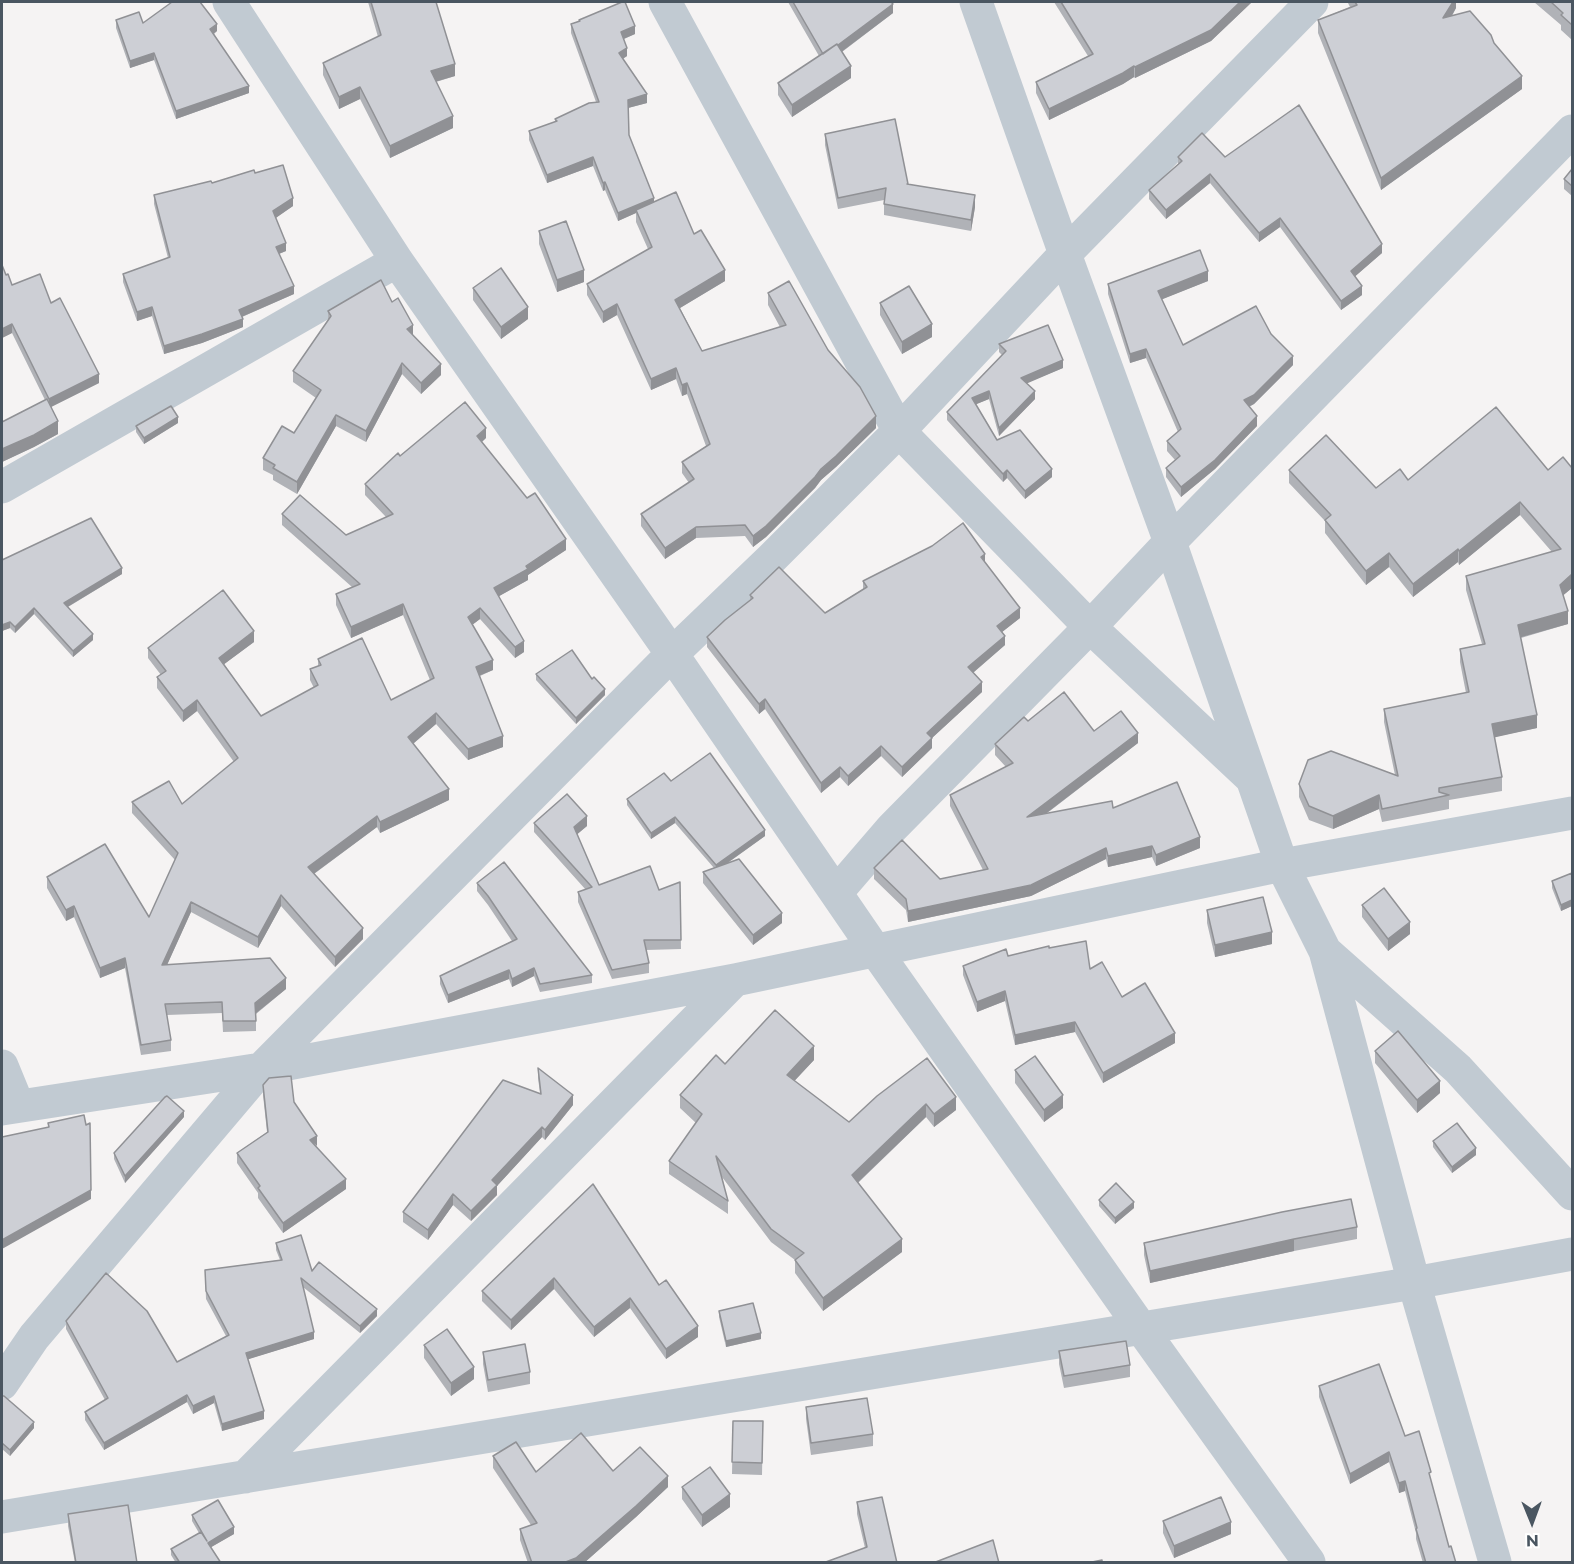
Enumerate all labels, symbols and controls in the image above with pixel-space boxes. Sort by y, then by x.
north arrow [1502,1492,1562,1552]
text: N [1526,1531,1539,1550]

